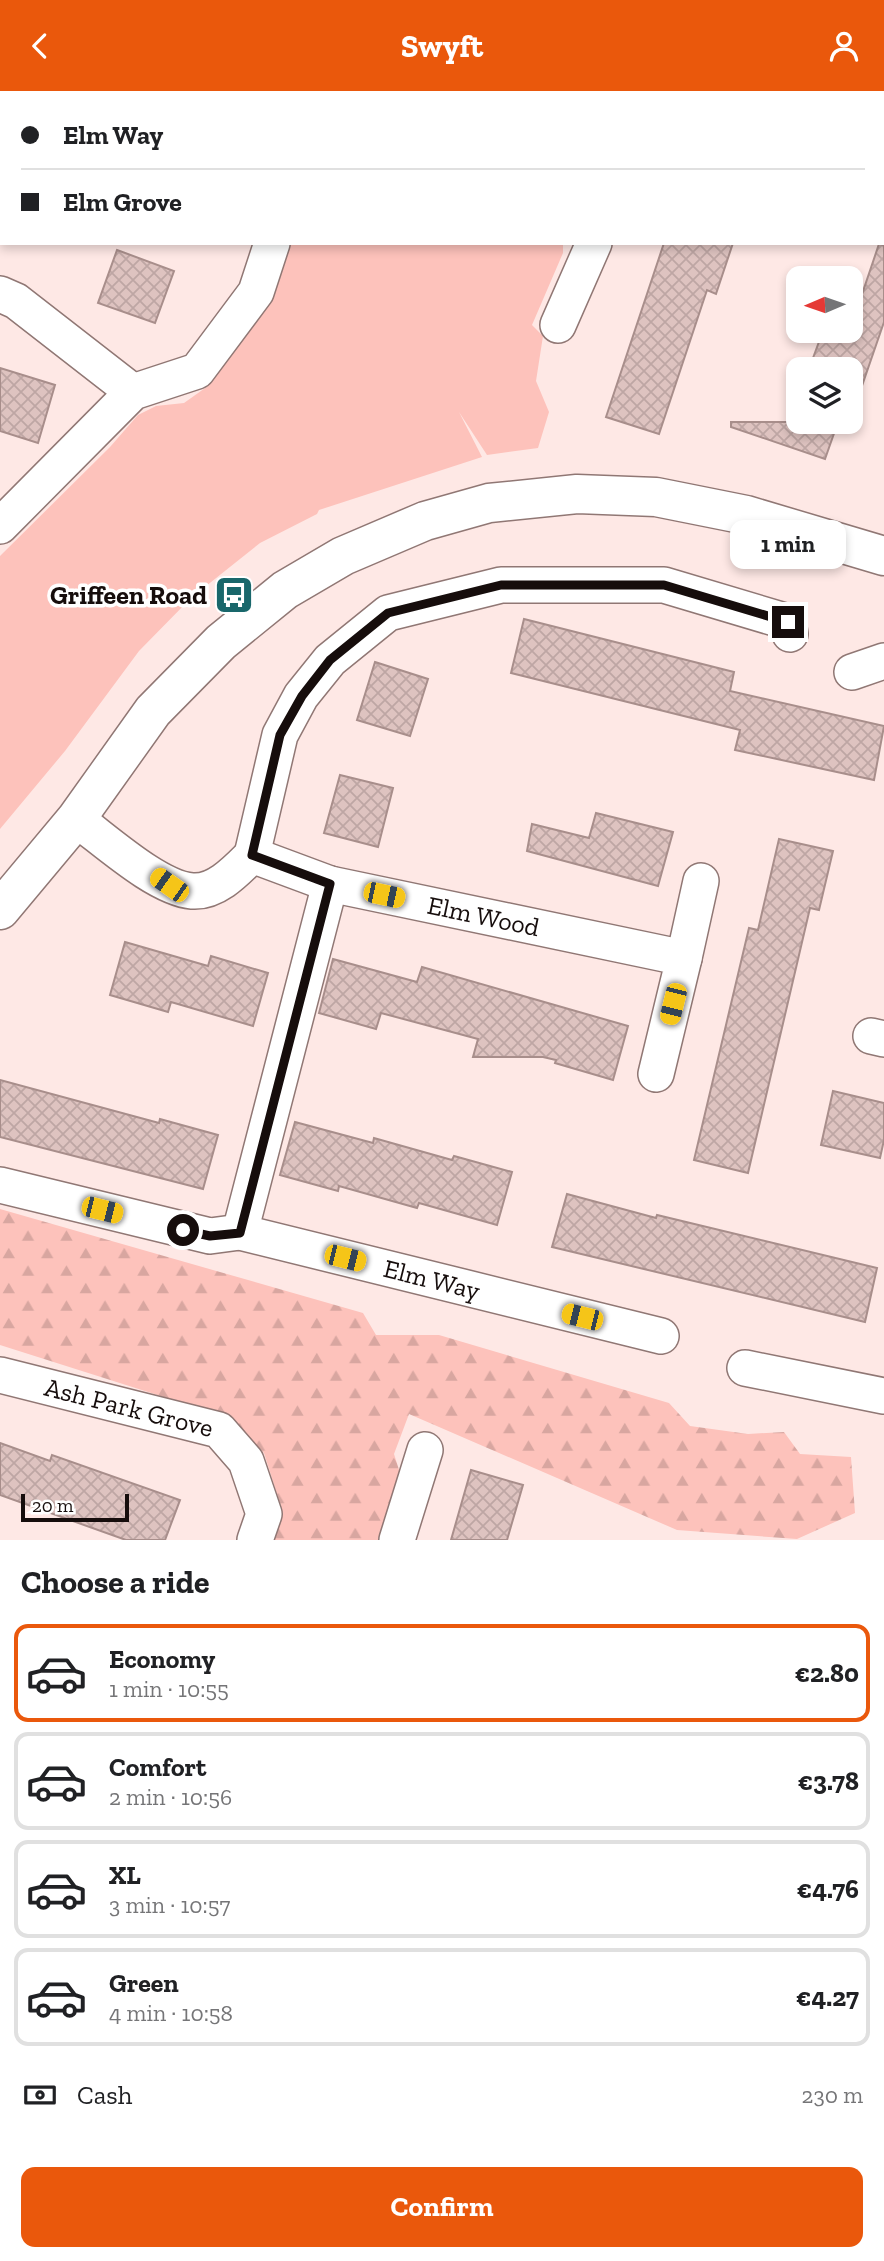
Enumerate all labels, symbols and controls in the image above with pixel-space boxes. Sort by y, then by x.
icon: back [21,27,59,65]
text: Swyft [401,27,483,65]
icon: person [825,27,863,65]
text: Elm Way [63,119,163,151]
text: Elm Grove [63,186,182,218]
north arrow [786,266,863,343]
map controls [786,266,863,434]
button: layers [786,357,863,434]
callout: 1 min [730,521,846,569]
text: 1 min [761,530,815,558]
bus stop icon: Griffeen Road [213,574,255,616]
place label: Griffeen Road [50,579,207,611]
route end [772,606,804,638]
car [146,864,193,906]
car [362,880,407,910]
street label: Elm Wood [425,889,542,943]
car [658,981,689,1027]
car [80,1195,125,1225]
route start [167,1214,199,1246]
car [323,1243,368,1273]
street label: Elm Way [380,1252,484,1307]
car [560,1302,605,1332]
street label: Ash Park Grove [41,1371,217,1444]
scale bar [21,1491,130,1523]
text: 20 m [32,1494,73,1517]
text: Choose a ride [21,1563,209,1601]
icon: car [25,1642,88,1705]
text: Economy [109,1643,215,1675]
text: €2.80 [795,1657,859,1689]
text: 1 min · 10:55 [109,1675,229,1703]
icon: car [25,1750,88,1813]
text: Comfort [109,1751,206,1783]
text: €3.78 [798,1765,859,1797]
text: 2 min · 10:56 [109,1783,232,1811]
icon: car [25,1858,88,1921]
text: XL [109,1859,141,1891]
text: €4.76 [797,1873,859,1905]
text: 3 min · 10:57 [109,1891,230,1919]
icon: car [25,1966,88,2029]
text: Green [109,1967,179,1999]
text: €4.27 [796,1981,859,2013]
text: 4 min · 10:58 [109,1999,233,2027]
icon: cash [21,2076,59,2114]
text: Cash [77,2079,132,2111]
text: 230 m [802,2081,863,2109]
button: Confirm [21,2167,863,2247]

